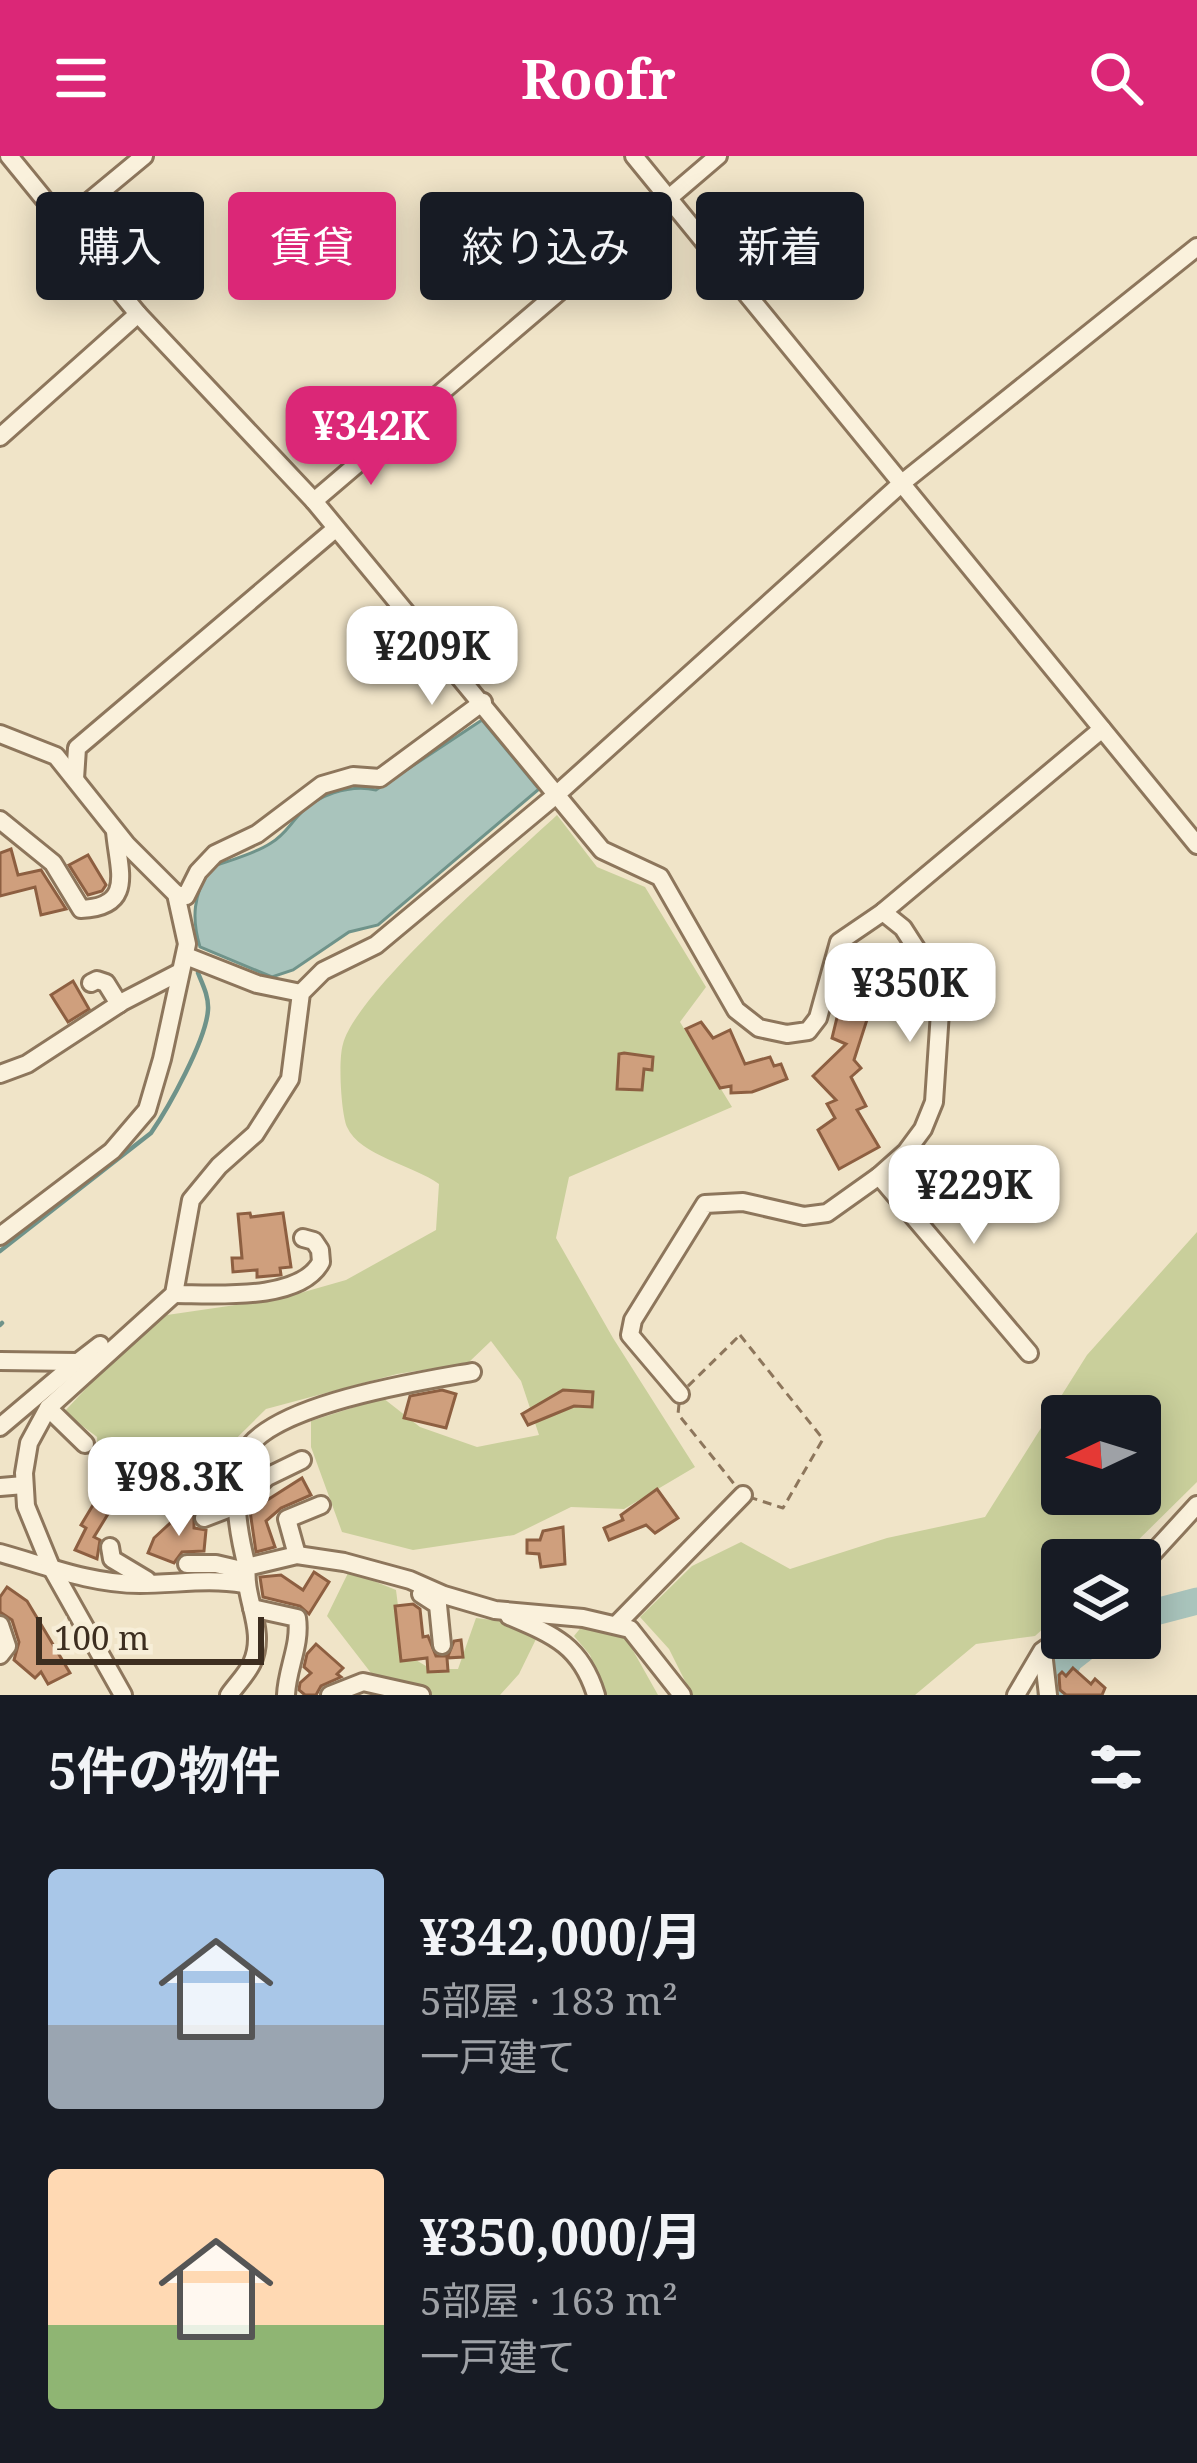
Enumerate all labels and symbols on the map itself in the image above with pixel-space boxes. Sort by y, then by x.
pin: ¥342K [287,386,455,488]
pin: ¥209K [348,606,516,708]
pin: ¥350K [826,943,994,1045]
pin: ¥229K [890,1145,1058,1247]
north arrow [1041,1395,1161,1515]
pin: ¥98.3K [81,1437,277,1539]
scale bar [36,1611,264,1664]

